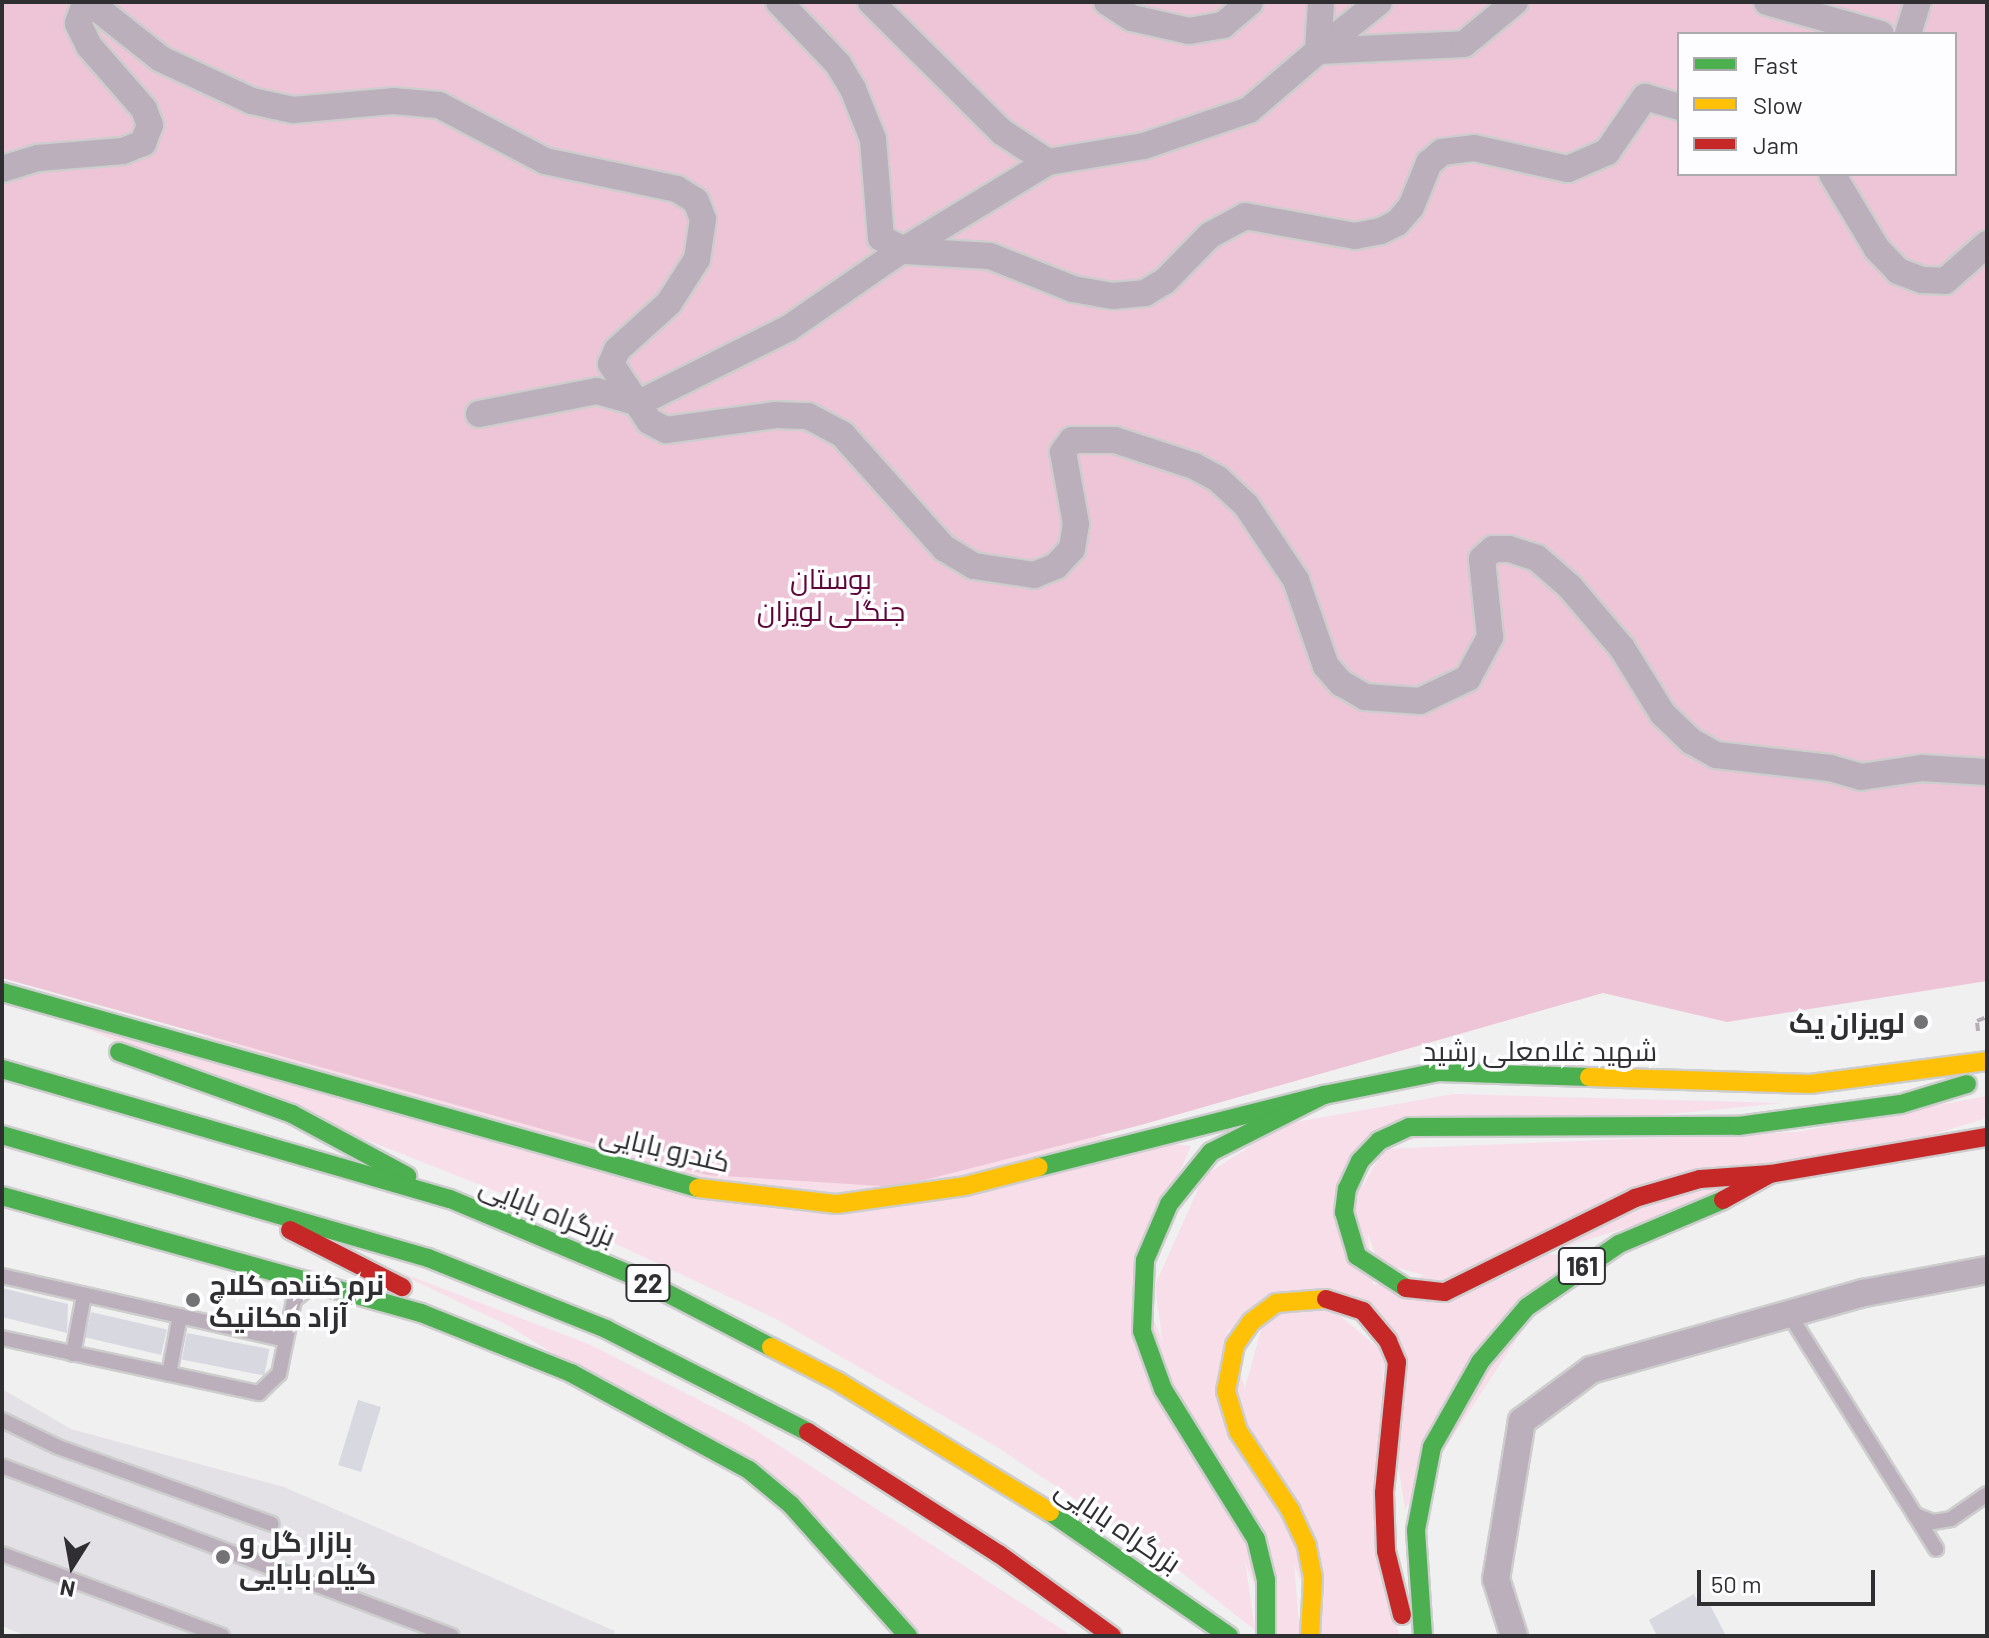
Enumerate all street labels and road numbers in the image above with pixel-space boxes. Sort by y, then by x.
street label: شهید غلامعلی رشید [1423,1033,1657,1067]
street label: کندرو بابایی [597,1116,733,1178]
street label: بزرگراه بابایی [475,1168,621,1252]
road number: 161 [1556,1244,1608,1288]
road number: 22 [624,1261,672,1305]
street label: بزرگراه بابایی [1050,1471,1188,1579]

